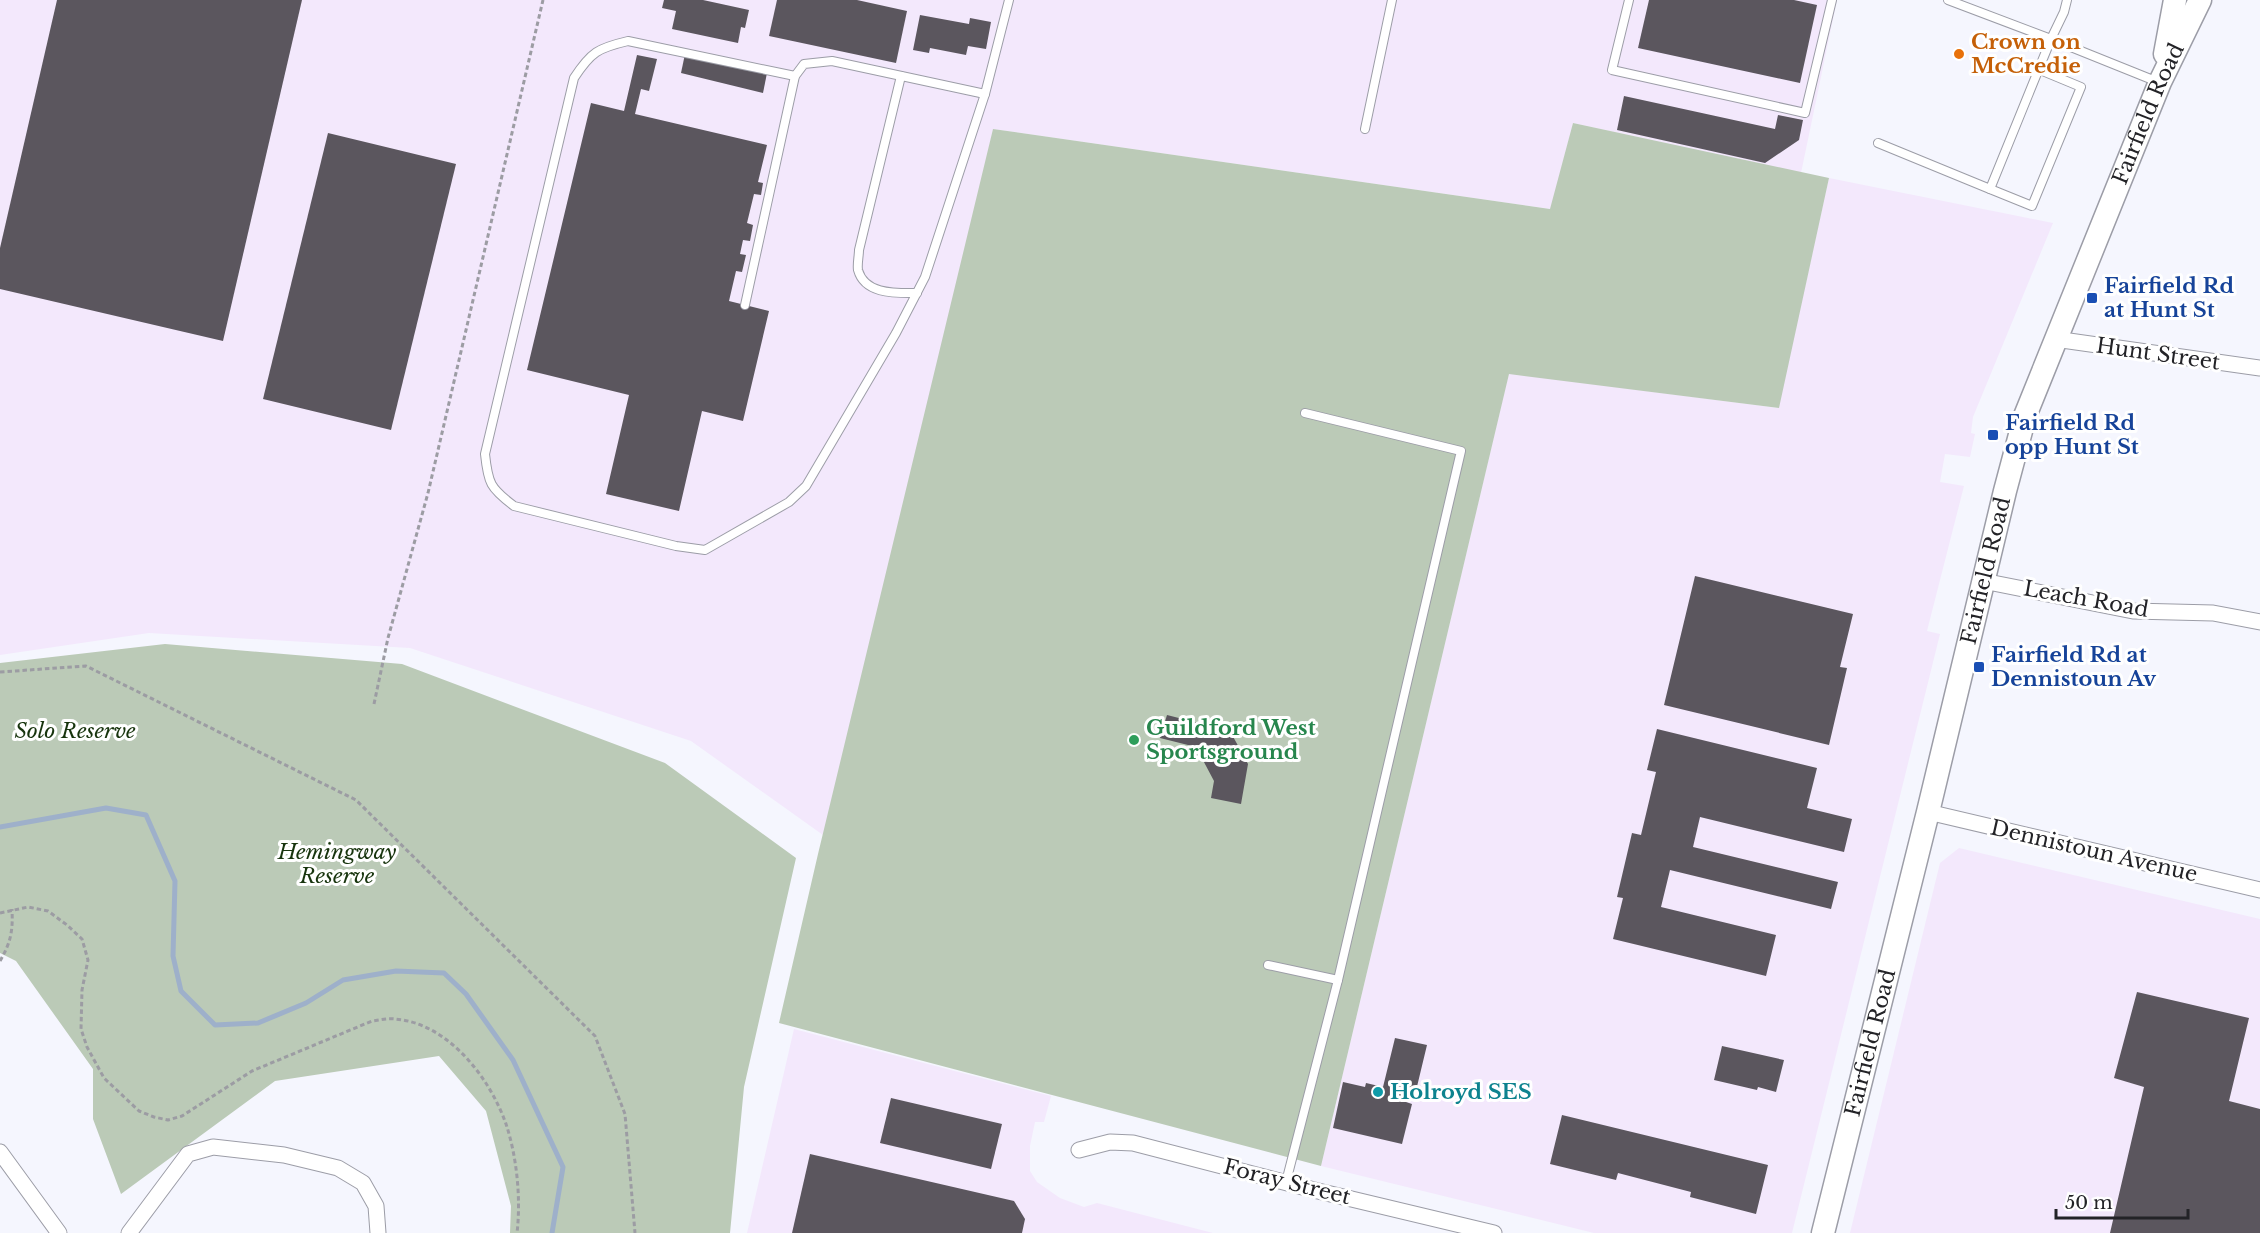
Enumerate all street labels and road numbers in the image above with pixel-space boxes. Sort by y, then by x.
street label: Fairfield Road [2107,39,2190,188]
street label: Hunt Street [2094,332,2222,376]
street label: Fairfield Road [1956,494,2016,647]
street label: Leach Road [2021,575,2151,623]
street label: Dennistoun Avenue [1988,815,2200,887]
street label: Fairfield Road [1840,966,1901,1119]
street label: Foray Street [1221,1154,1353,1210]

